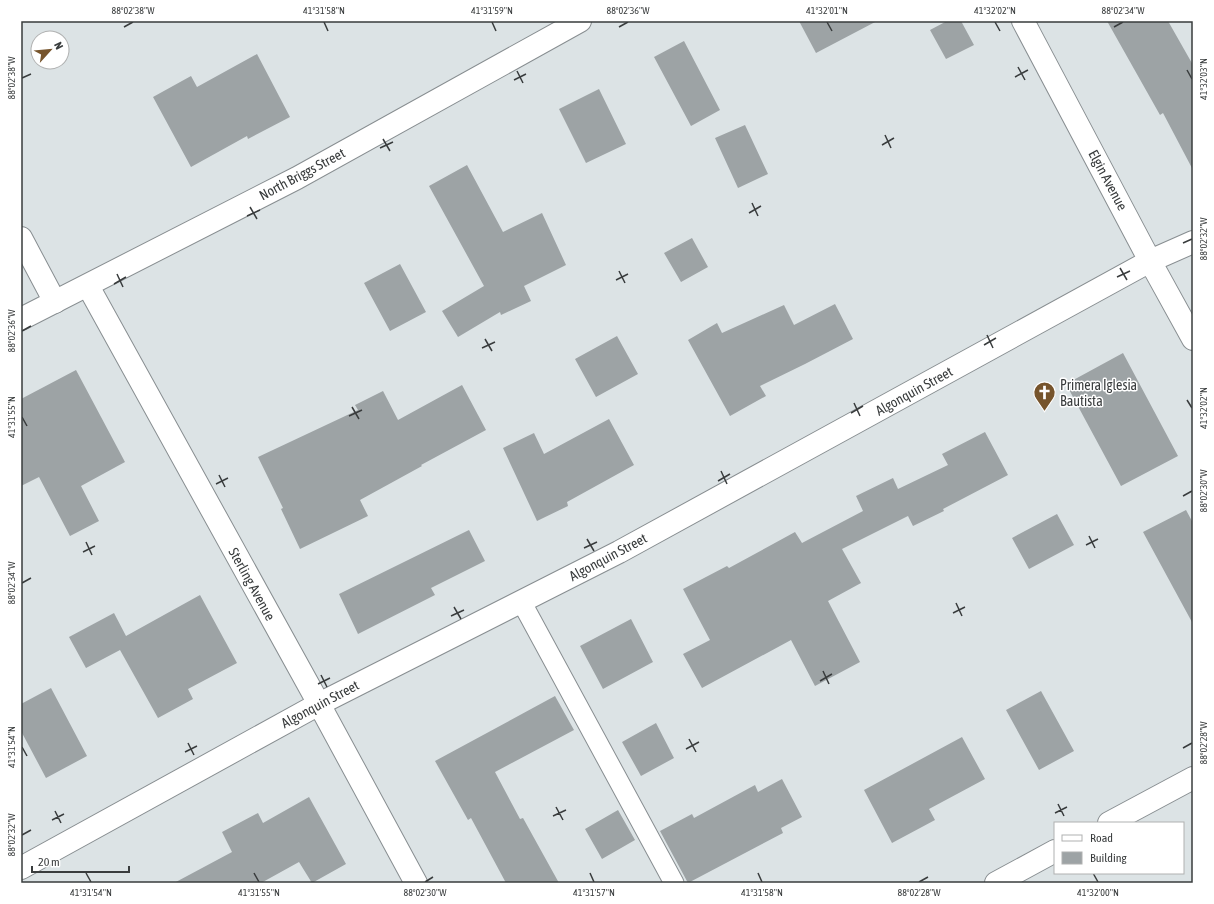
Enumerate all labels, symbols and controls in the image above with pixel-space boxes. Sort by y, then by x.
text: 88°02'38"W [111,5,155,16]
text: 41°31'58"N [303,5,345,16]
text: 41°31'59"N [471,5,513,16]
text: 88°02'36"W [606,5,650,16]
text: 41°32'01"N [806,5,848,16]
text: 41°32'02"N [974,5,1016,16]
text: 88°02'34"W [1101,5,1145,16]
north arrow [30,30,70,70]
text: N [52,40,66,51]
text: 88°02'38"W [6,56,17,100]
text: 41°32'03"N [1198,58,1209,100]
street label: North Briggs Street [256,145,348,203]
street label: Elgin Avenue [1085,147,1131,213]
text: 88°02'32"W [1198,217,1209,261]
text: 88°02'36"W [6,309,17,353]
street label: Algonquin Street [873,363,955,419]
place label: Primera Iglesia Bautista [1060,377,1137,409]
church icon: Primera Iglesia Bautista [1032,380,1058,413]
text: 41°32'02"N [1198,387,1209,429]
text: 41°31'55"N [6,396,17,438]
text: 88°02'30"W [1198,469,1209,513]
street label: Algonquin Street [566,530,650,584]
street label: Sterling Avenue [225,545,279,623]
text: 88°02'34"W [6,561,17,605]
street label: Algonquin Street [278,677,362,731]
text: 88°02'28"W [1198,721,1209,765]
text: 41°31'54"N [6,726,17,768]
text: 88°02'32"W [6,813,17,857]
legend [1054,822,1184,874]
text: Road [1090,831,1113,845]
scale bar [32,848,129,874]
text: Building [1090,851,1128,865]
text: 20 m [38,855,60,869]
text: 41°31'54"N [70,887,112,898]
text: 41°31'55"N [238,887,280,898]
text: 88°02'30"W [403,887,447,898]
text: 41°31'57"N [573,887,615,898]
text: 41°31'58"N [741,887,783,898]
text: 88°02'28"W [897,887,941,898]
text: 41°32'00"N [1077,887,1119,898]

